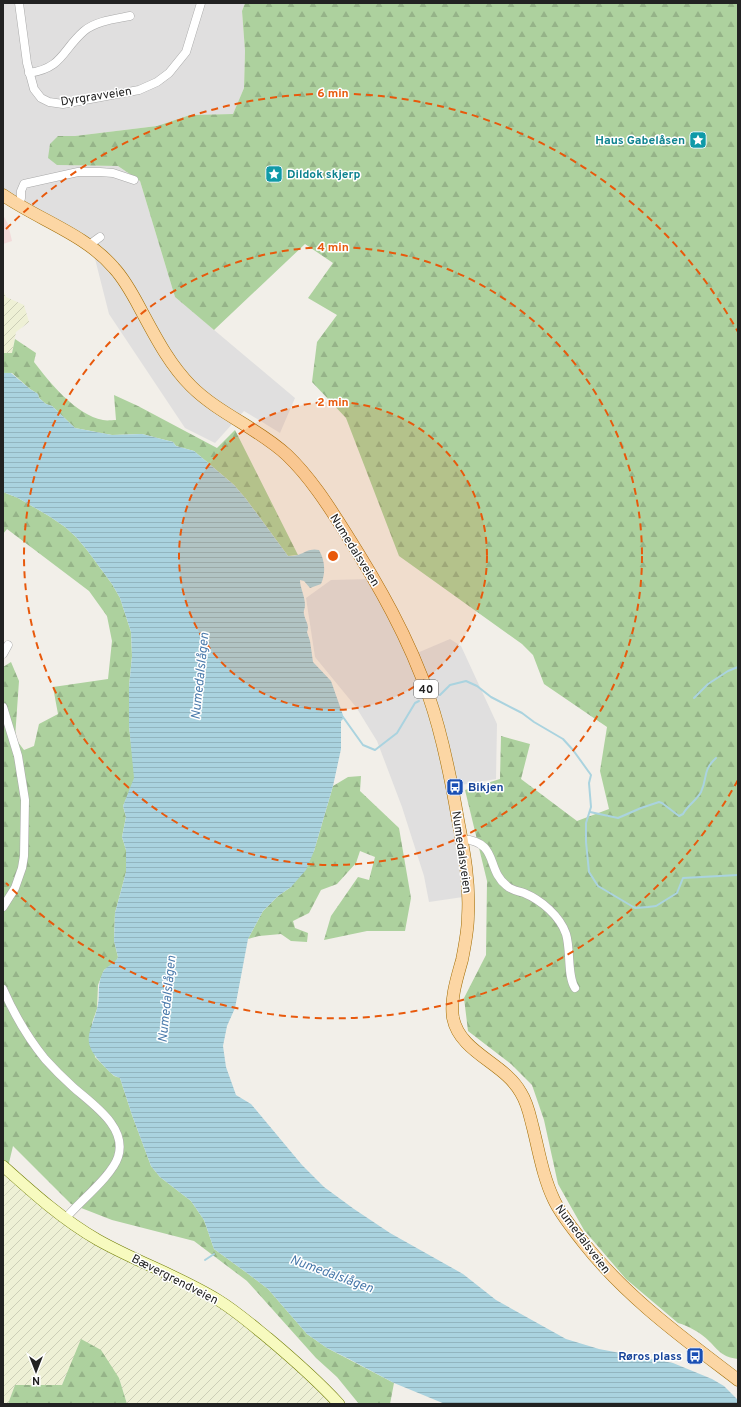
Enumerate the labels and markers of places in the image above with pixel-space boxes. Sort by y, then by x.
place icon: Haus Gabelåsen [688,130,708,150]
place label: Haus Gabelåsen [595,133,685,149]
place icon: Dildok skjerp [264,164,284,184]
place label: Dildok skjerp [287,167,360,183]
centre of rings [326,549,340,563]
bus stop icon: Bikjen [445,777,465,797]
place label: Bikjen [468,780,504,796]
bus stop icon: Røros plass [685,1346,705,1366]
place label: Røros plass [618,1349,682,1365]

